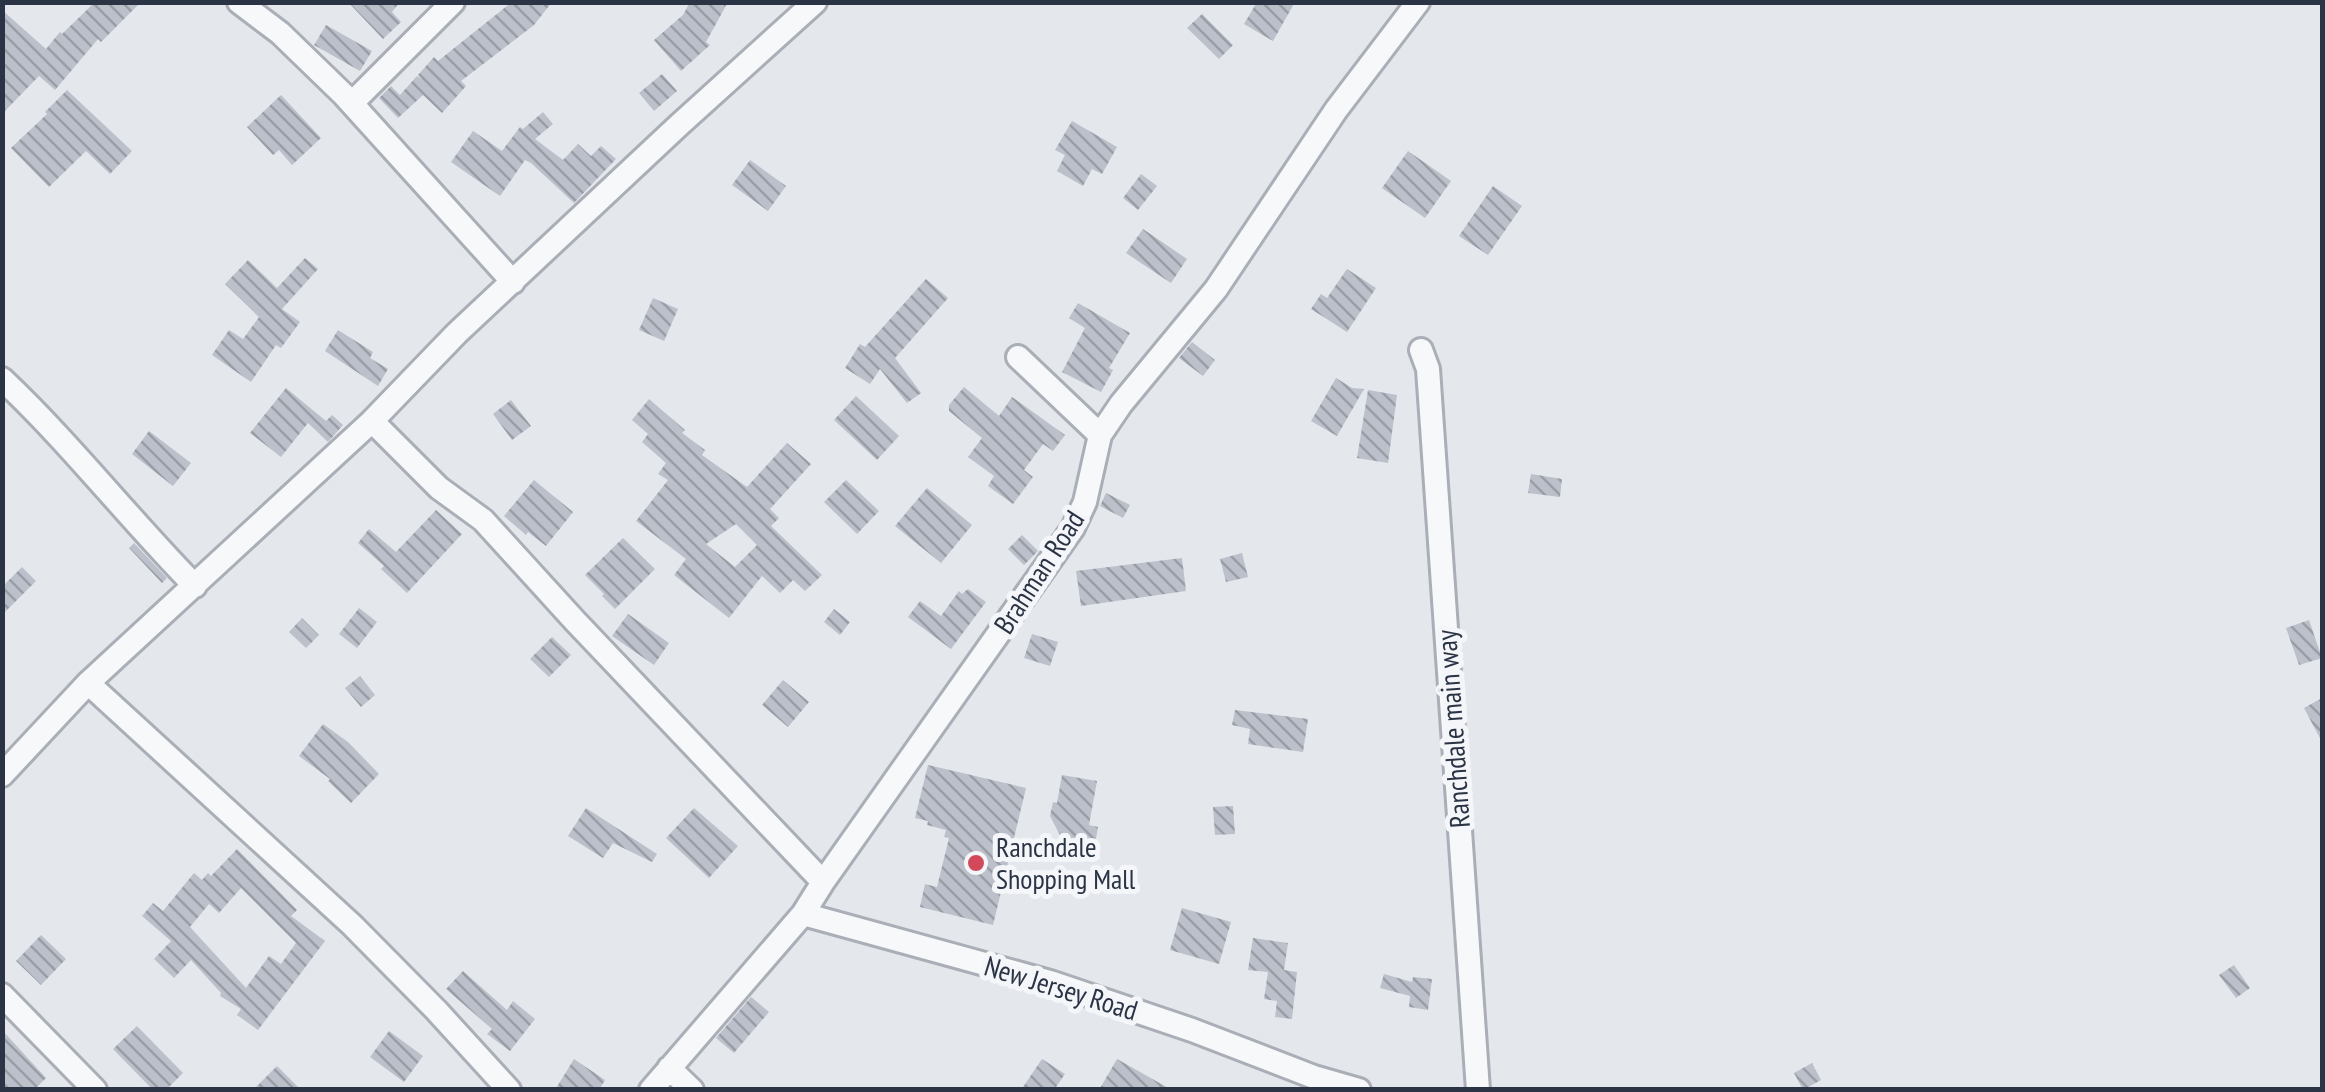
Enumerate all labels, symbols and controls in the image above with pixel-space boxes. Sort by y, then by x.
street label: Brahman Road [985,503,1092,640]
street label: Ranchdale main way [1427,628,1478,829]
place label: Ranchdale Shopping Mall [996,828,1136,897]
marker: Ranchdale Shopping Mall [965,852,987,874]
street label: New Jersey Road [980,947,1142,1028]

